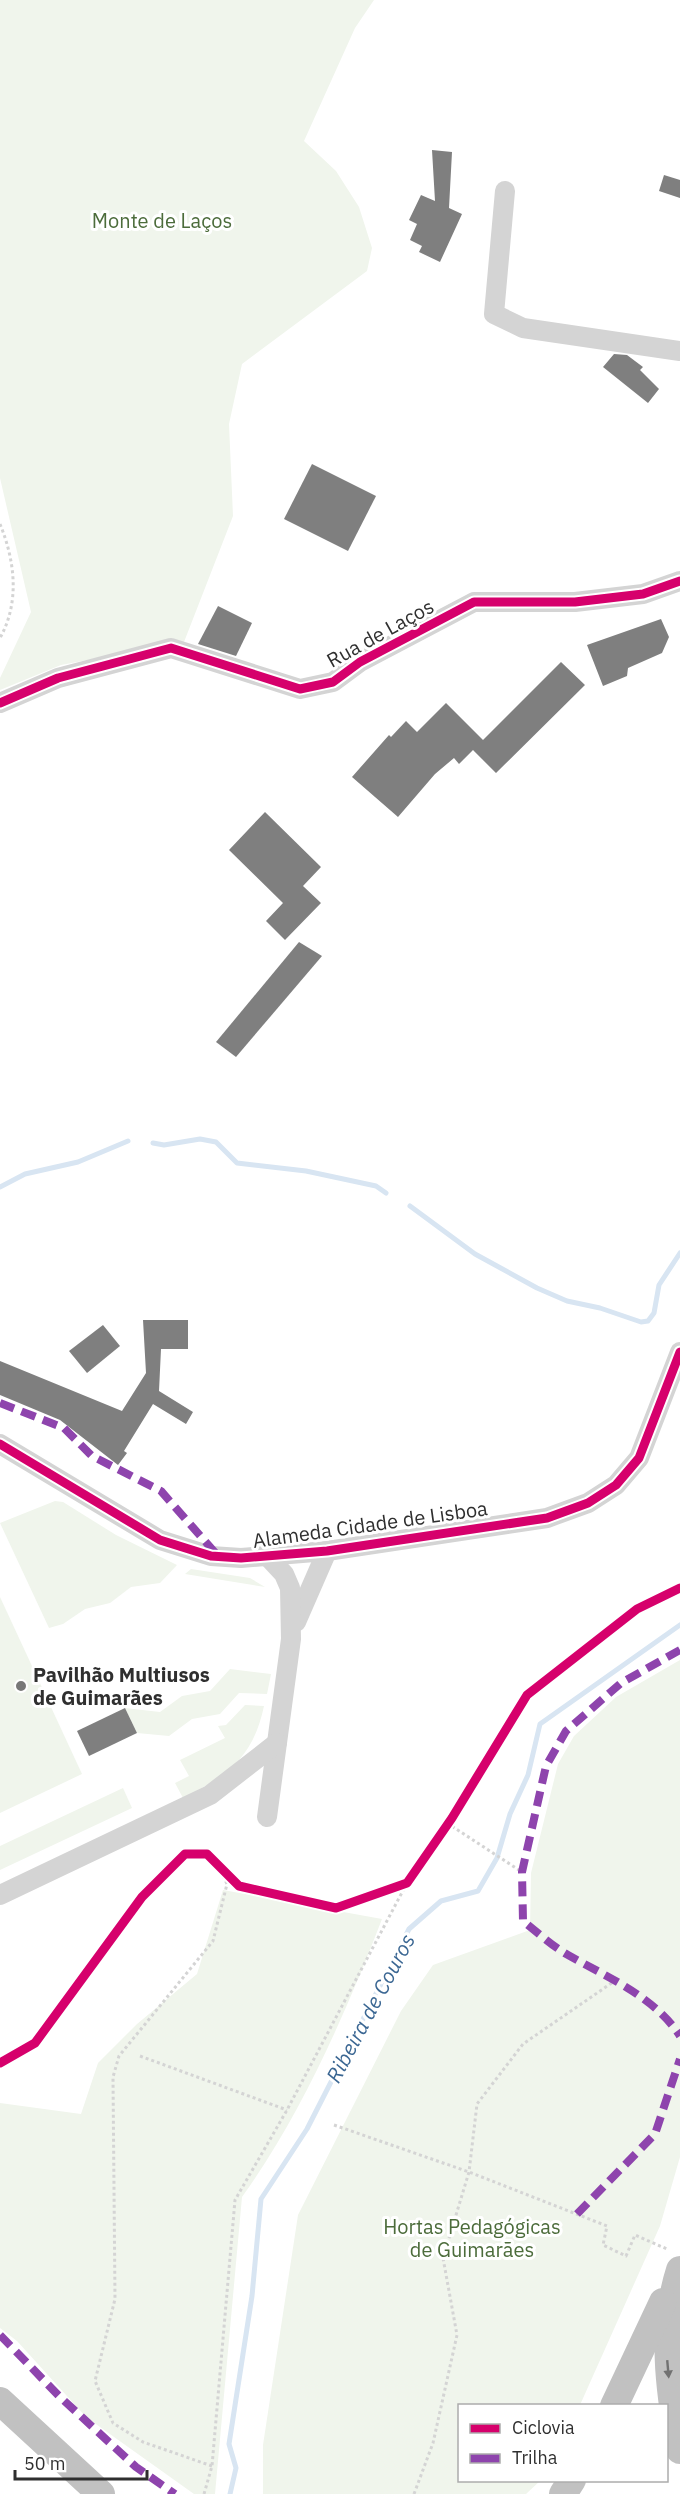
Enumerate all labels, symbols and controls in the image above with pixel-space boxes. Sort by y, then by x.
park label: Monte de Laços [92,207,232,234]
street label: Rua de Laços [322,592,438,674]
street label: Alameda Cidade de Lisboa [251,1494,490,1554]
place label: Pavilhão Multiusos de Guimarães [33,1661,210,1711]
marker: Pavilhão Multiusos de Guimarães [14,1679,28,1693]
water label: Ribeira de Couros [319,1929,421,2087]
park label: Hortas Pedagógicas de Guimarães [383,2213,561,2263]
one-way arrow [663,2359,673,2378]
legend [458,2404,668,2482]
text: Ciclovia [512,2416,575,2439]
scale bar [15,2443,147,2481]
text: Trilha [512,2446,558,2469]
text: 50 m [24,2452,66,2475]

